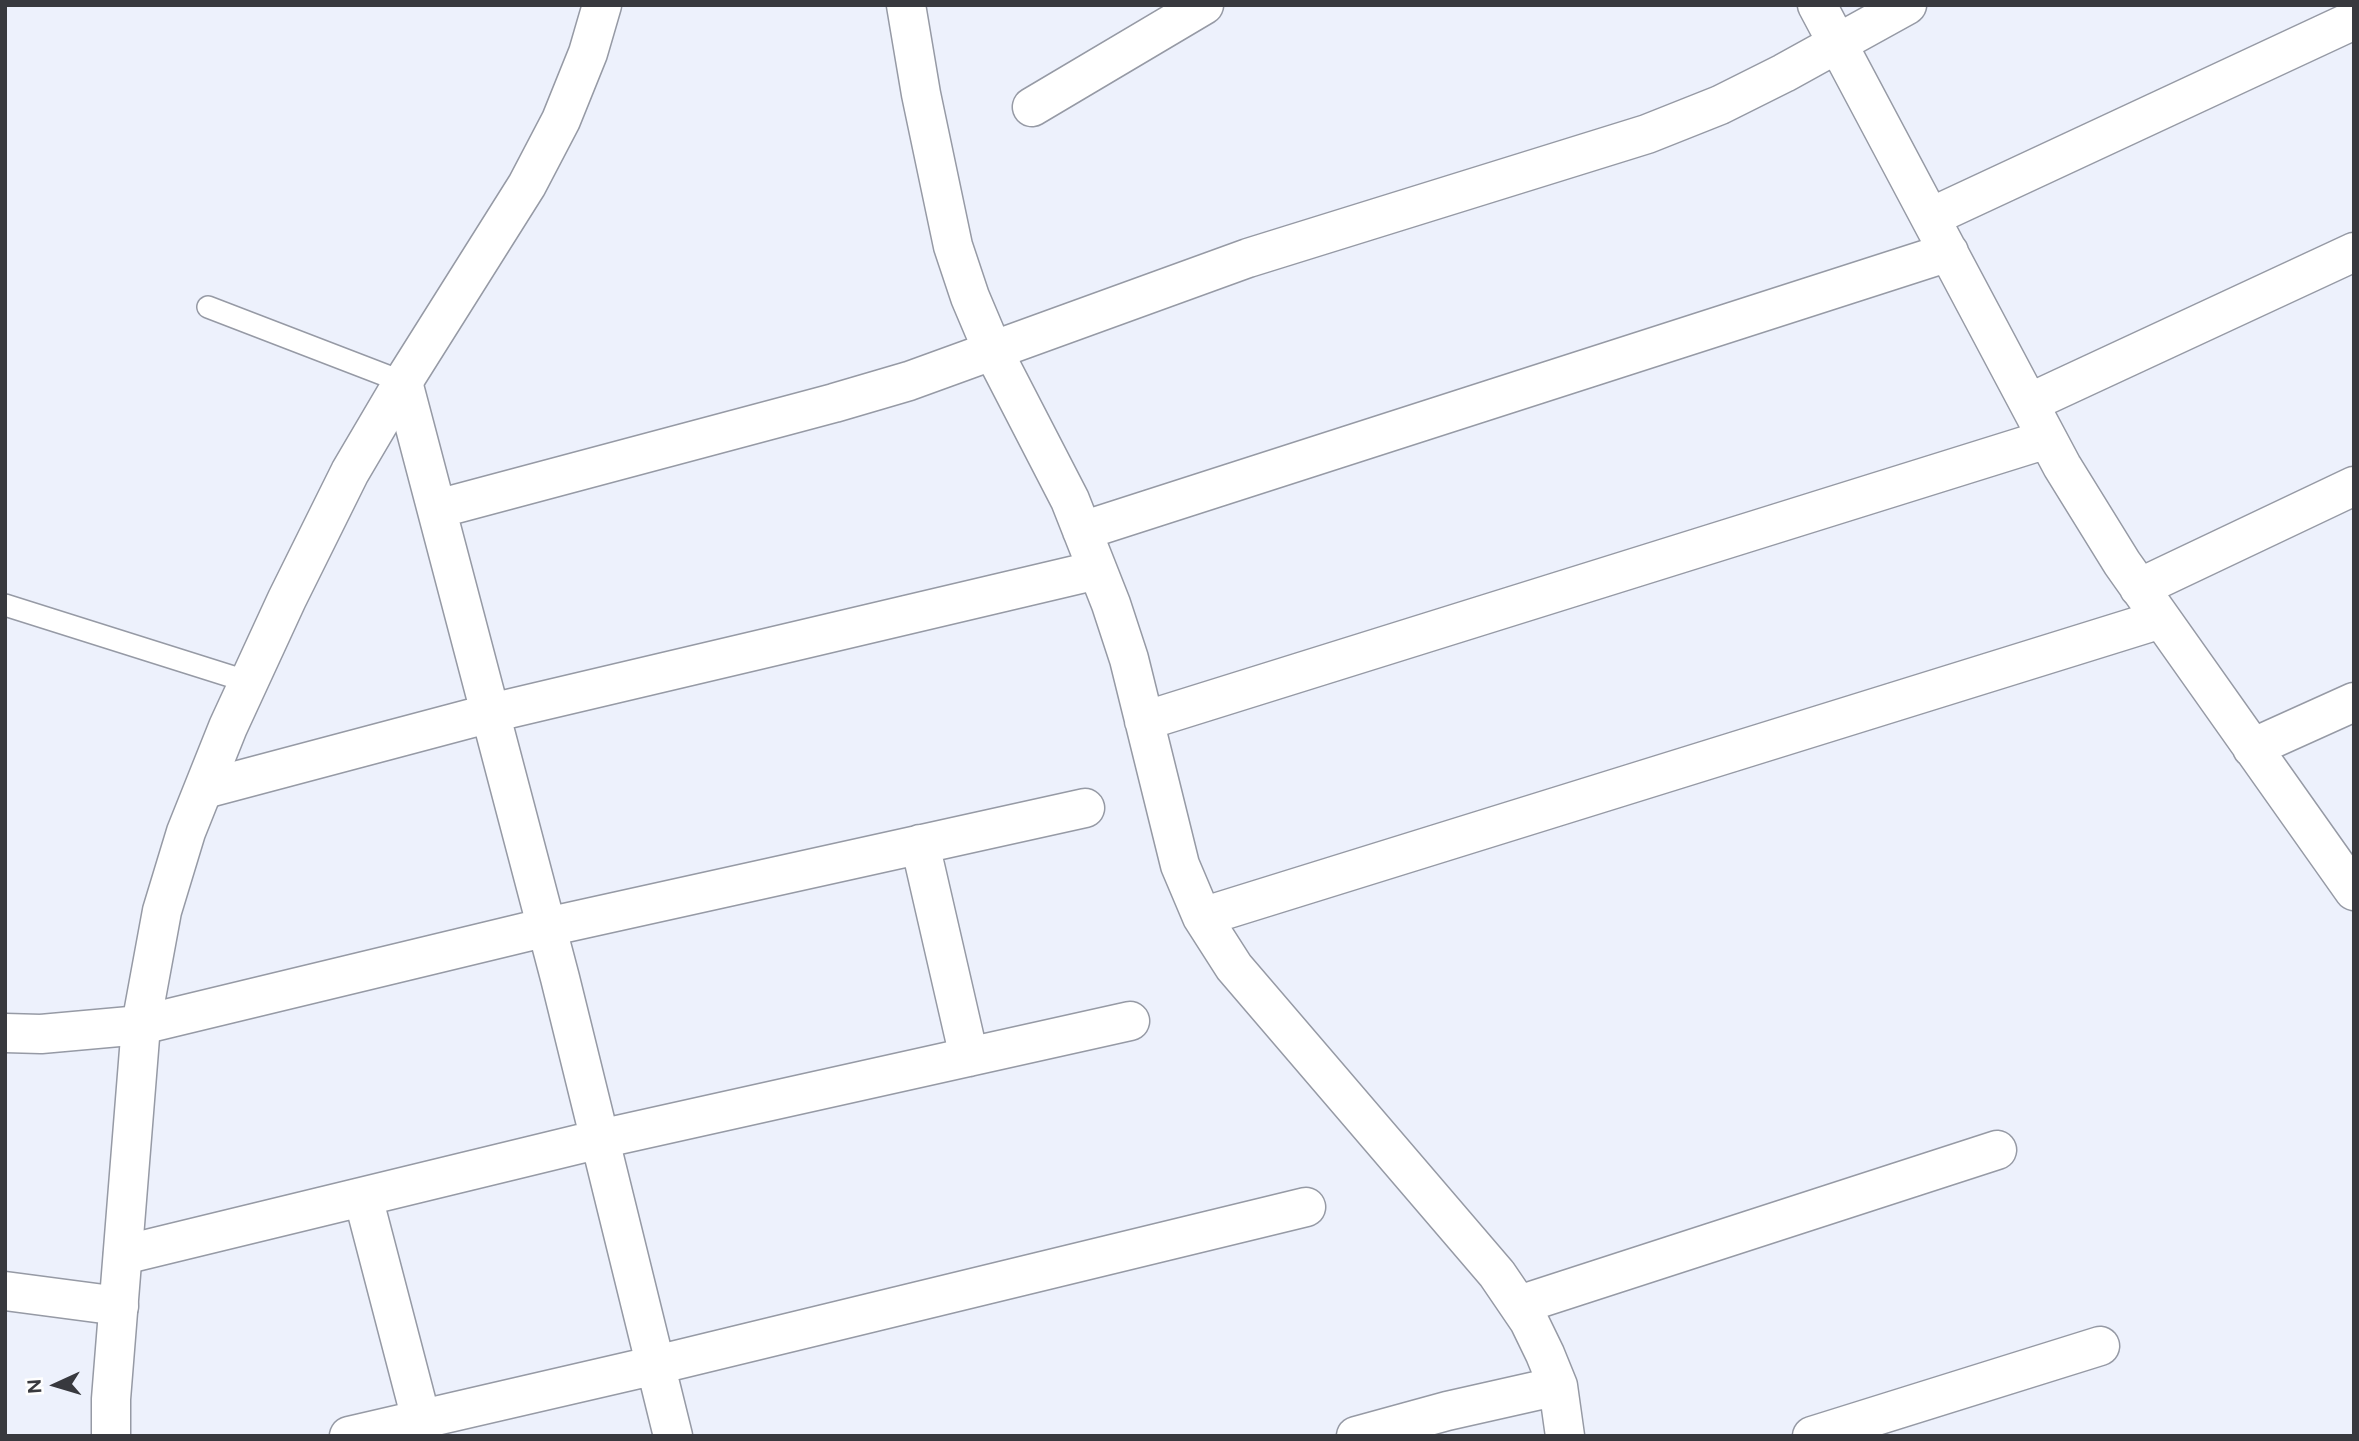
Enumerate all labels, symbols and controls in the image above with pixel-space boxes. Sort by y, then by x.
north arrow [21,1350,91,1420]
text: N [23,1378,47,1395]

